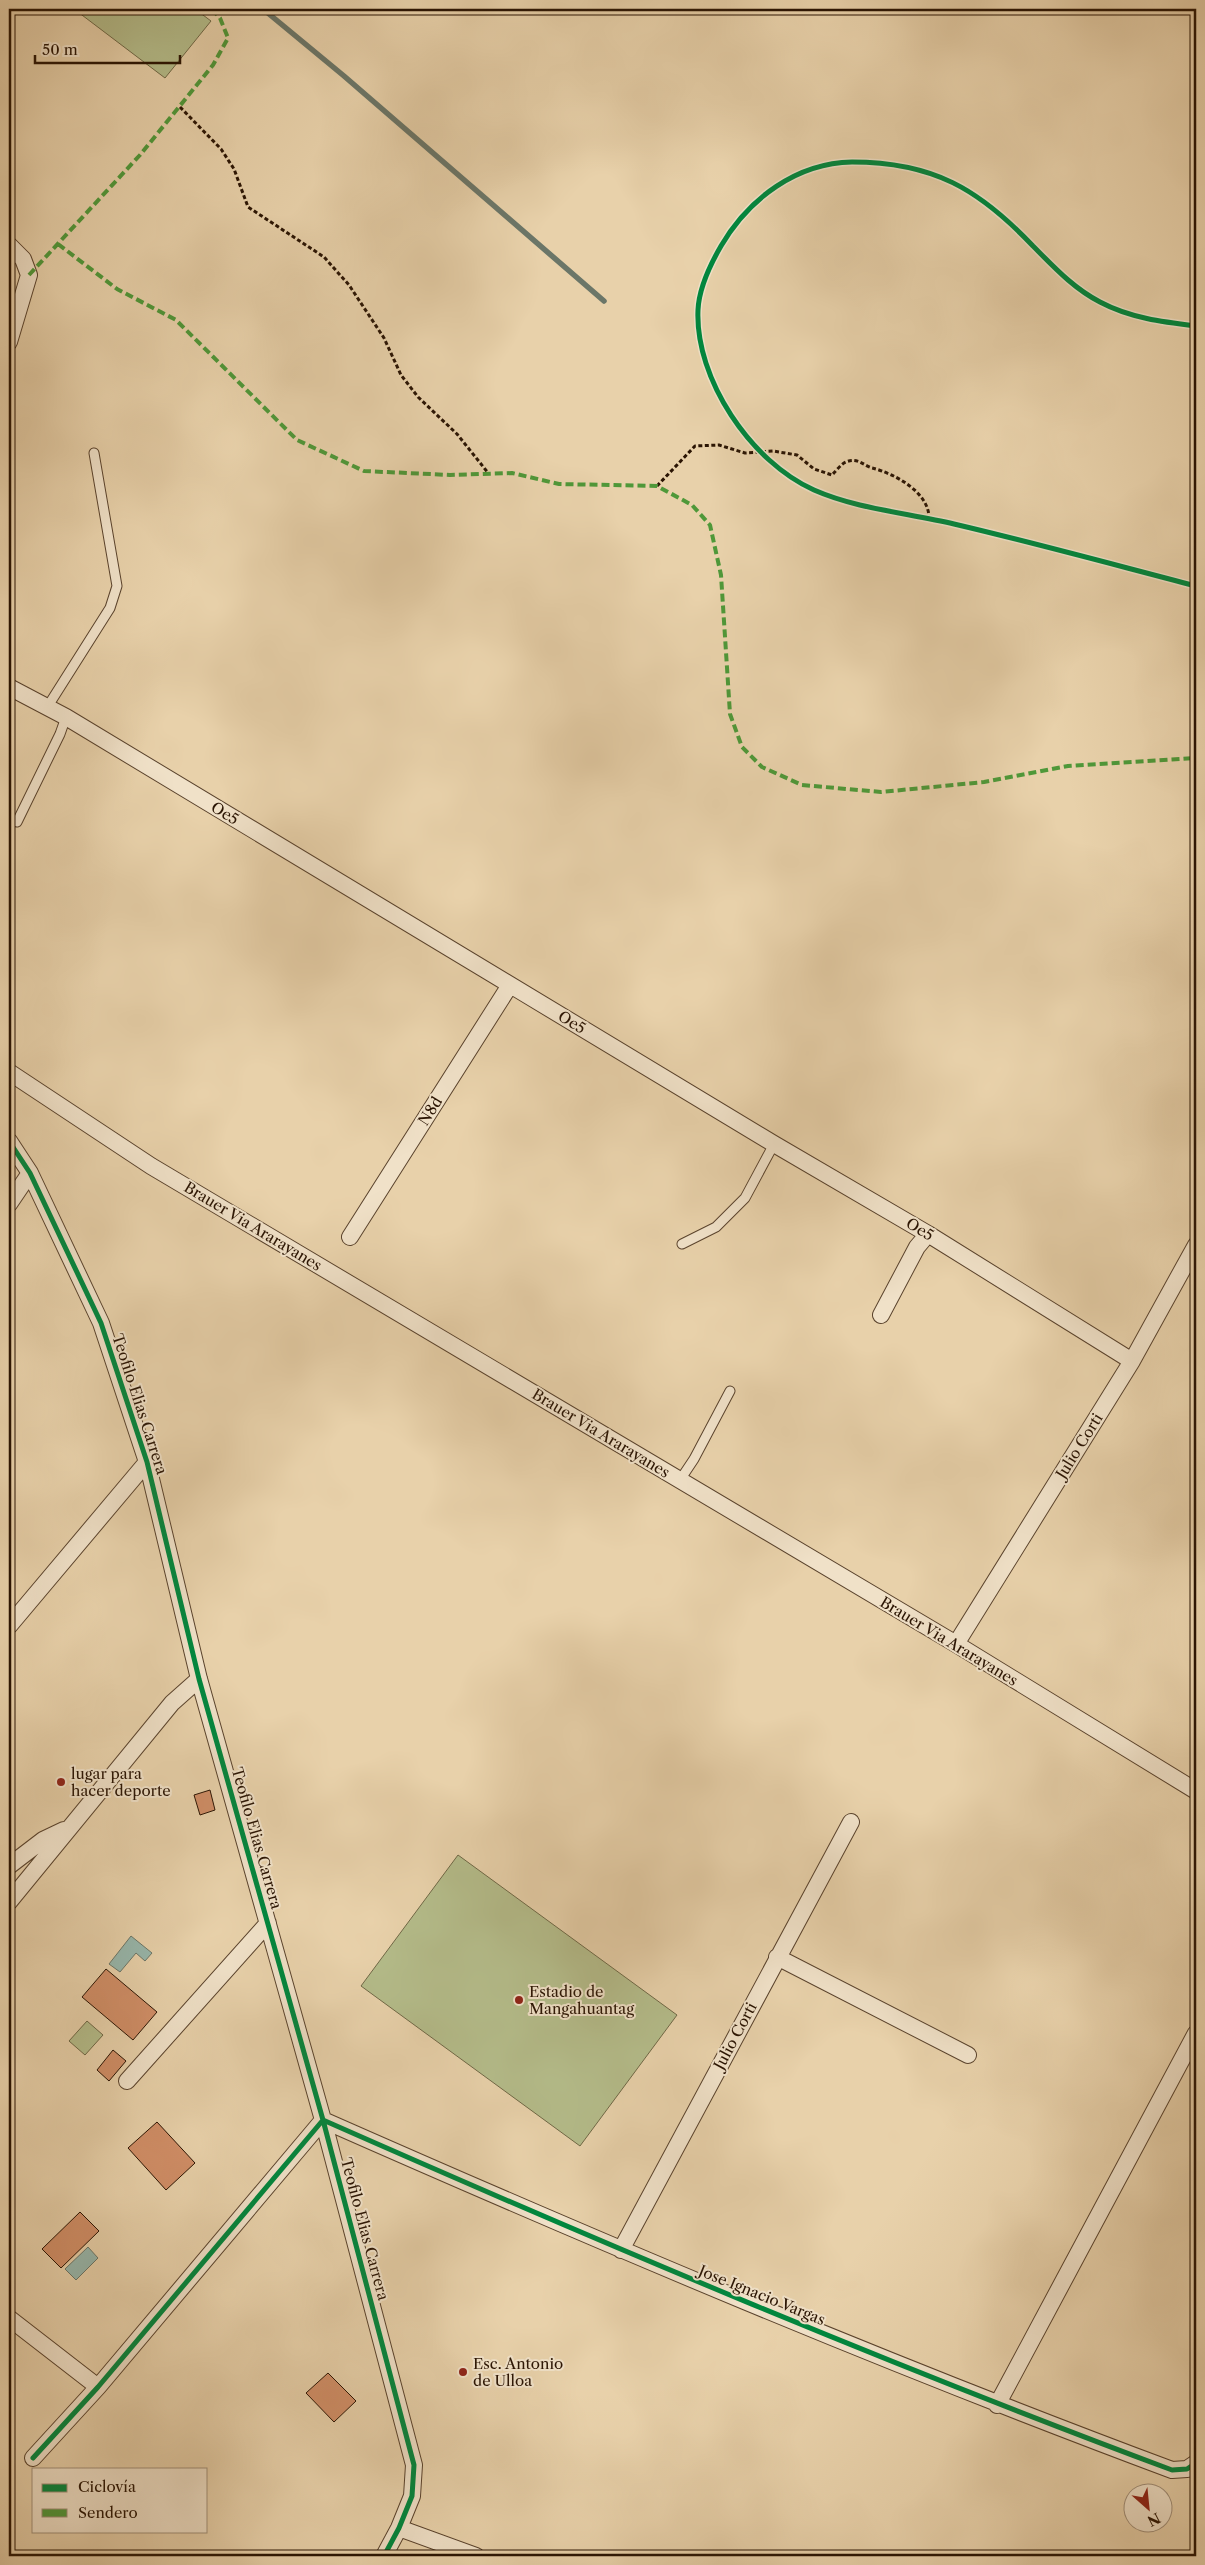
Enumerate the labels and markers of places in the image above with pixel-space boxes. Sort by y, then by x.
place label: lugar para hacer deporte [71,1764,171,1800]
marker: lugar para hacer deporte [55,1776,67,1788]
place label: Estadio de Mangahuantag [529,1982,634,2018]
marker: Estadio de Mangahuantag [513,1994,525,2006]
place label: Esc. Antonio de Ulloa [473,2354,563,2390]
marker: Esc. Antonio de Ulloa [457,2366,469,2378]

